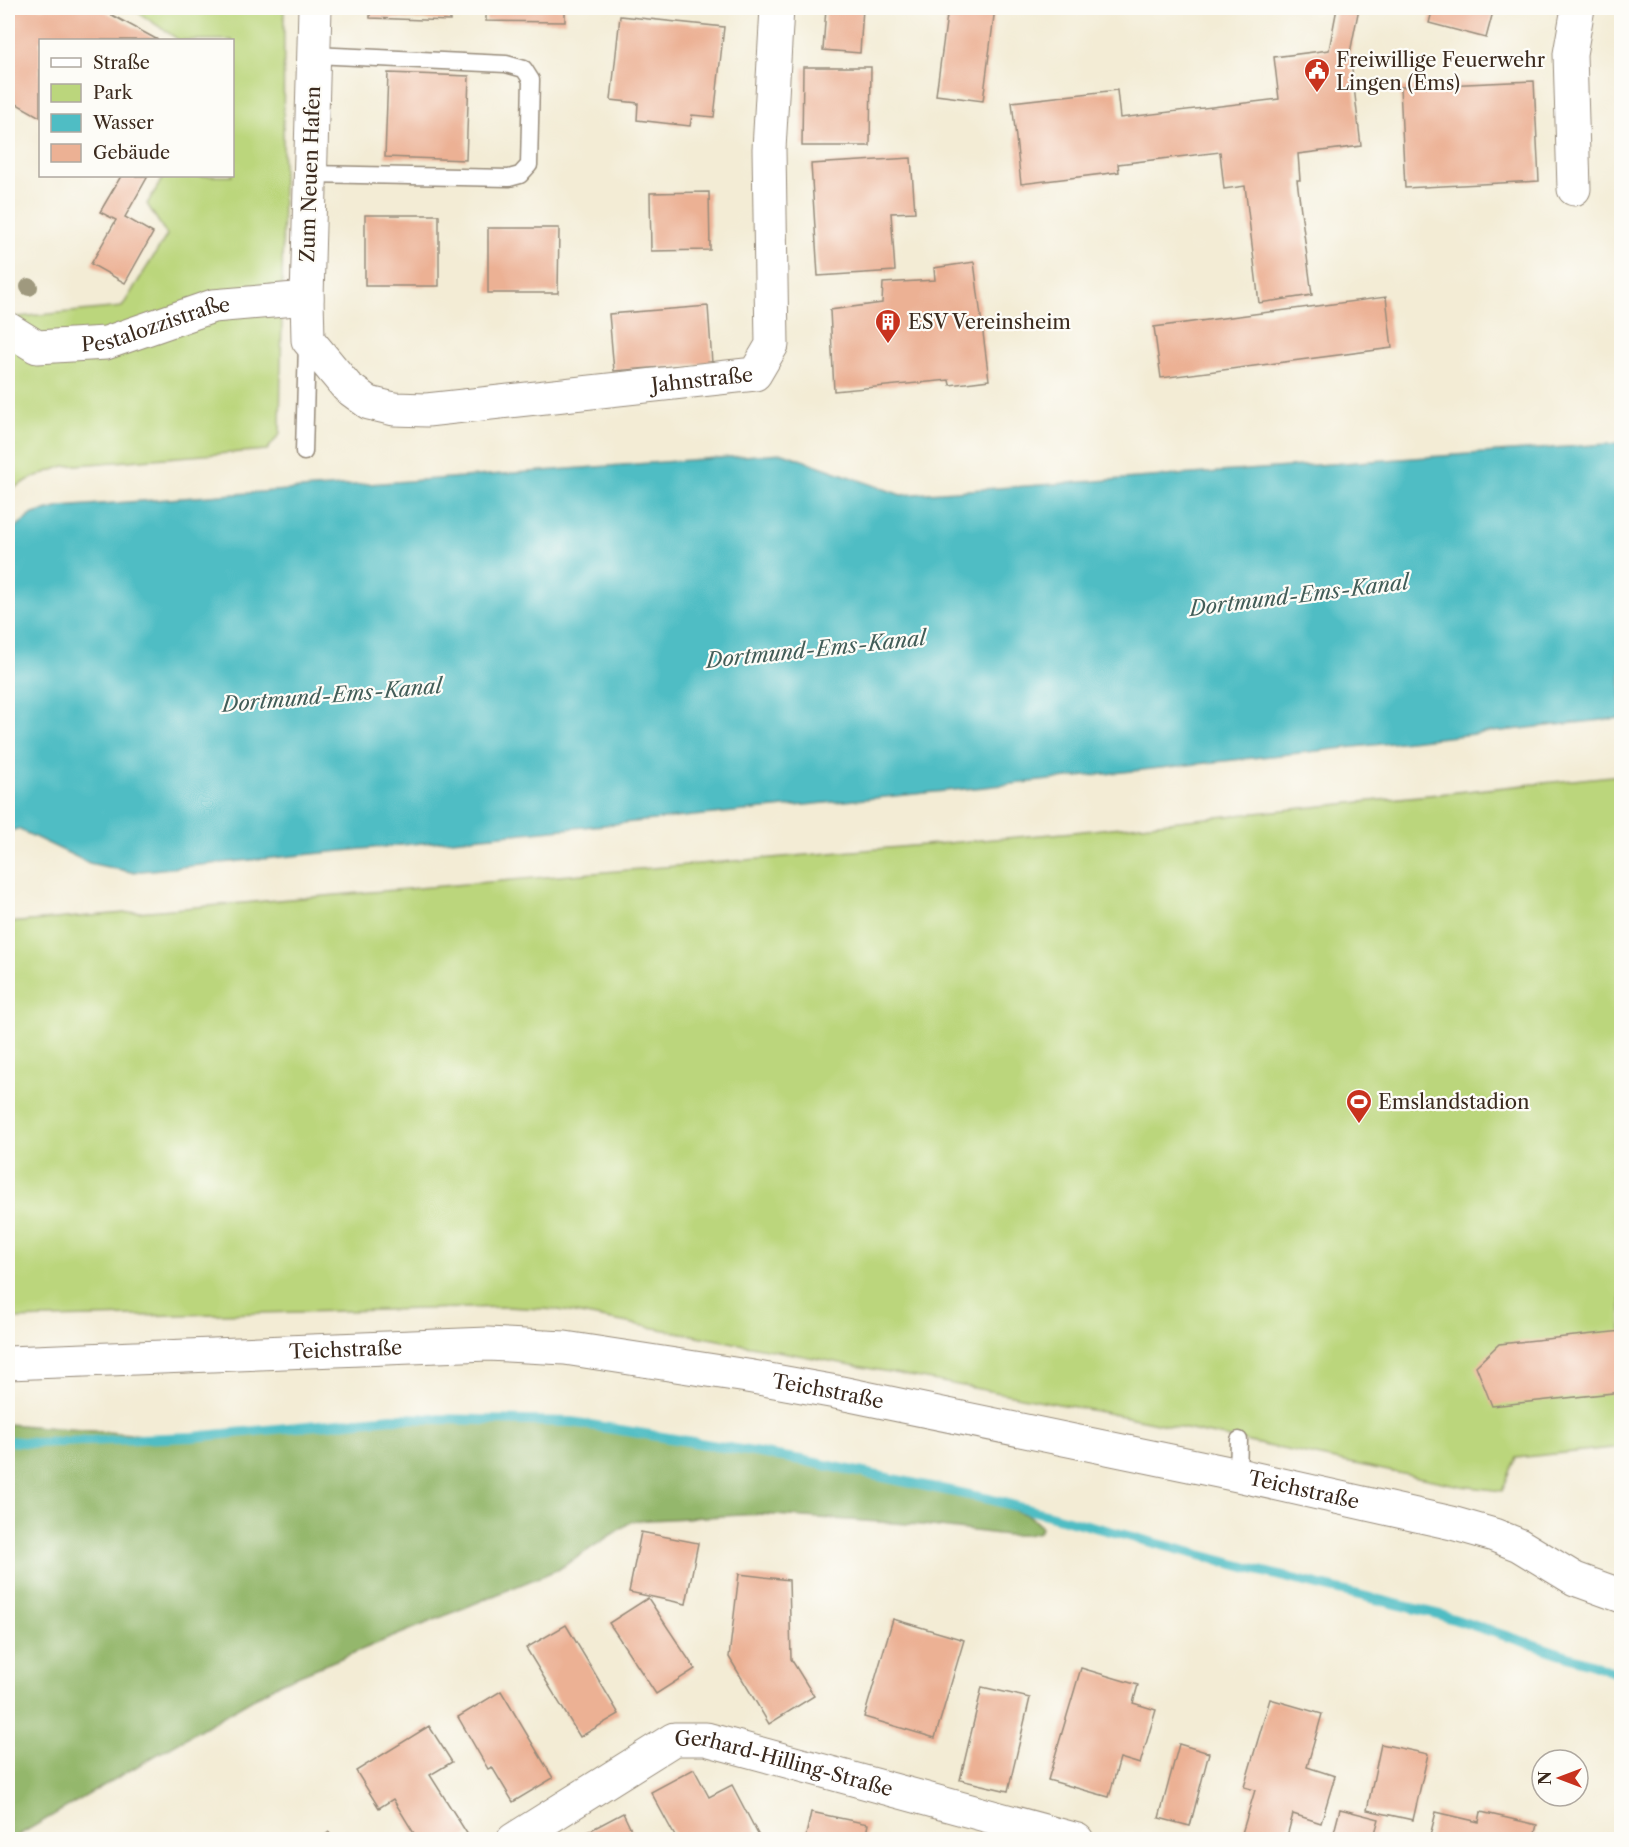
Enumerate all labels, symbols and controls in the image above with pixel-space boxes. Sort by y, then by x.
legend [39,39,234,177]
place label: Freiwillige Feuerwehr Lingen (Ems) [1336,48,1546,95]
text: Straße [93,52,150,74]
public building icon: Freiwillige Feuerwehr Lingen (Ems) [1302,56,1332,94]
text: Park [93,82,134,104]
street label: Zum Neuen Hafen [295,85,325,263]
text: Wasser [92,112,154,134]
text: Gebäude [93,142,170,164]
street label: Pestalozzistraße [81,293,231,356]
building icon: ESV Vereinsheim [873,307,903,345]
place label: ESV Vereinsheim [908,310,1071,334]
street label: Jahnstraße [647,362,754,398]
water label: Dortmund-Ems-Kanal [1186,569,1412,621]
water label: Dortmund-Ems-Kanal [703,625,929,673]
water label: Dortmund-Ems-Kanal [219,673,445,717]
sports icon: Emslandstadion [1344,1087,1374,1125]
place label: Emslandstadion [1378,1090,1530,1114]
street label: Teichstraße [289,1335,403,1364]
street label: Teichstraße [770,1369,886,1414]
street label: Teichstraße [1246,1466,1362,1514]
street label: Gerhard-Hilling-Straße [675,1726,896,1801]
north arrow [1530,1748,1590,1808]
text: N [1535,1771,1555,1785]

